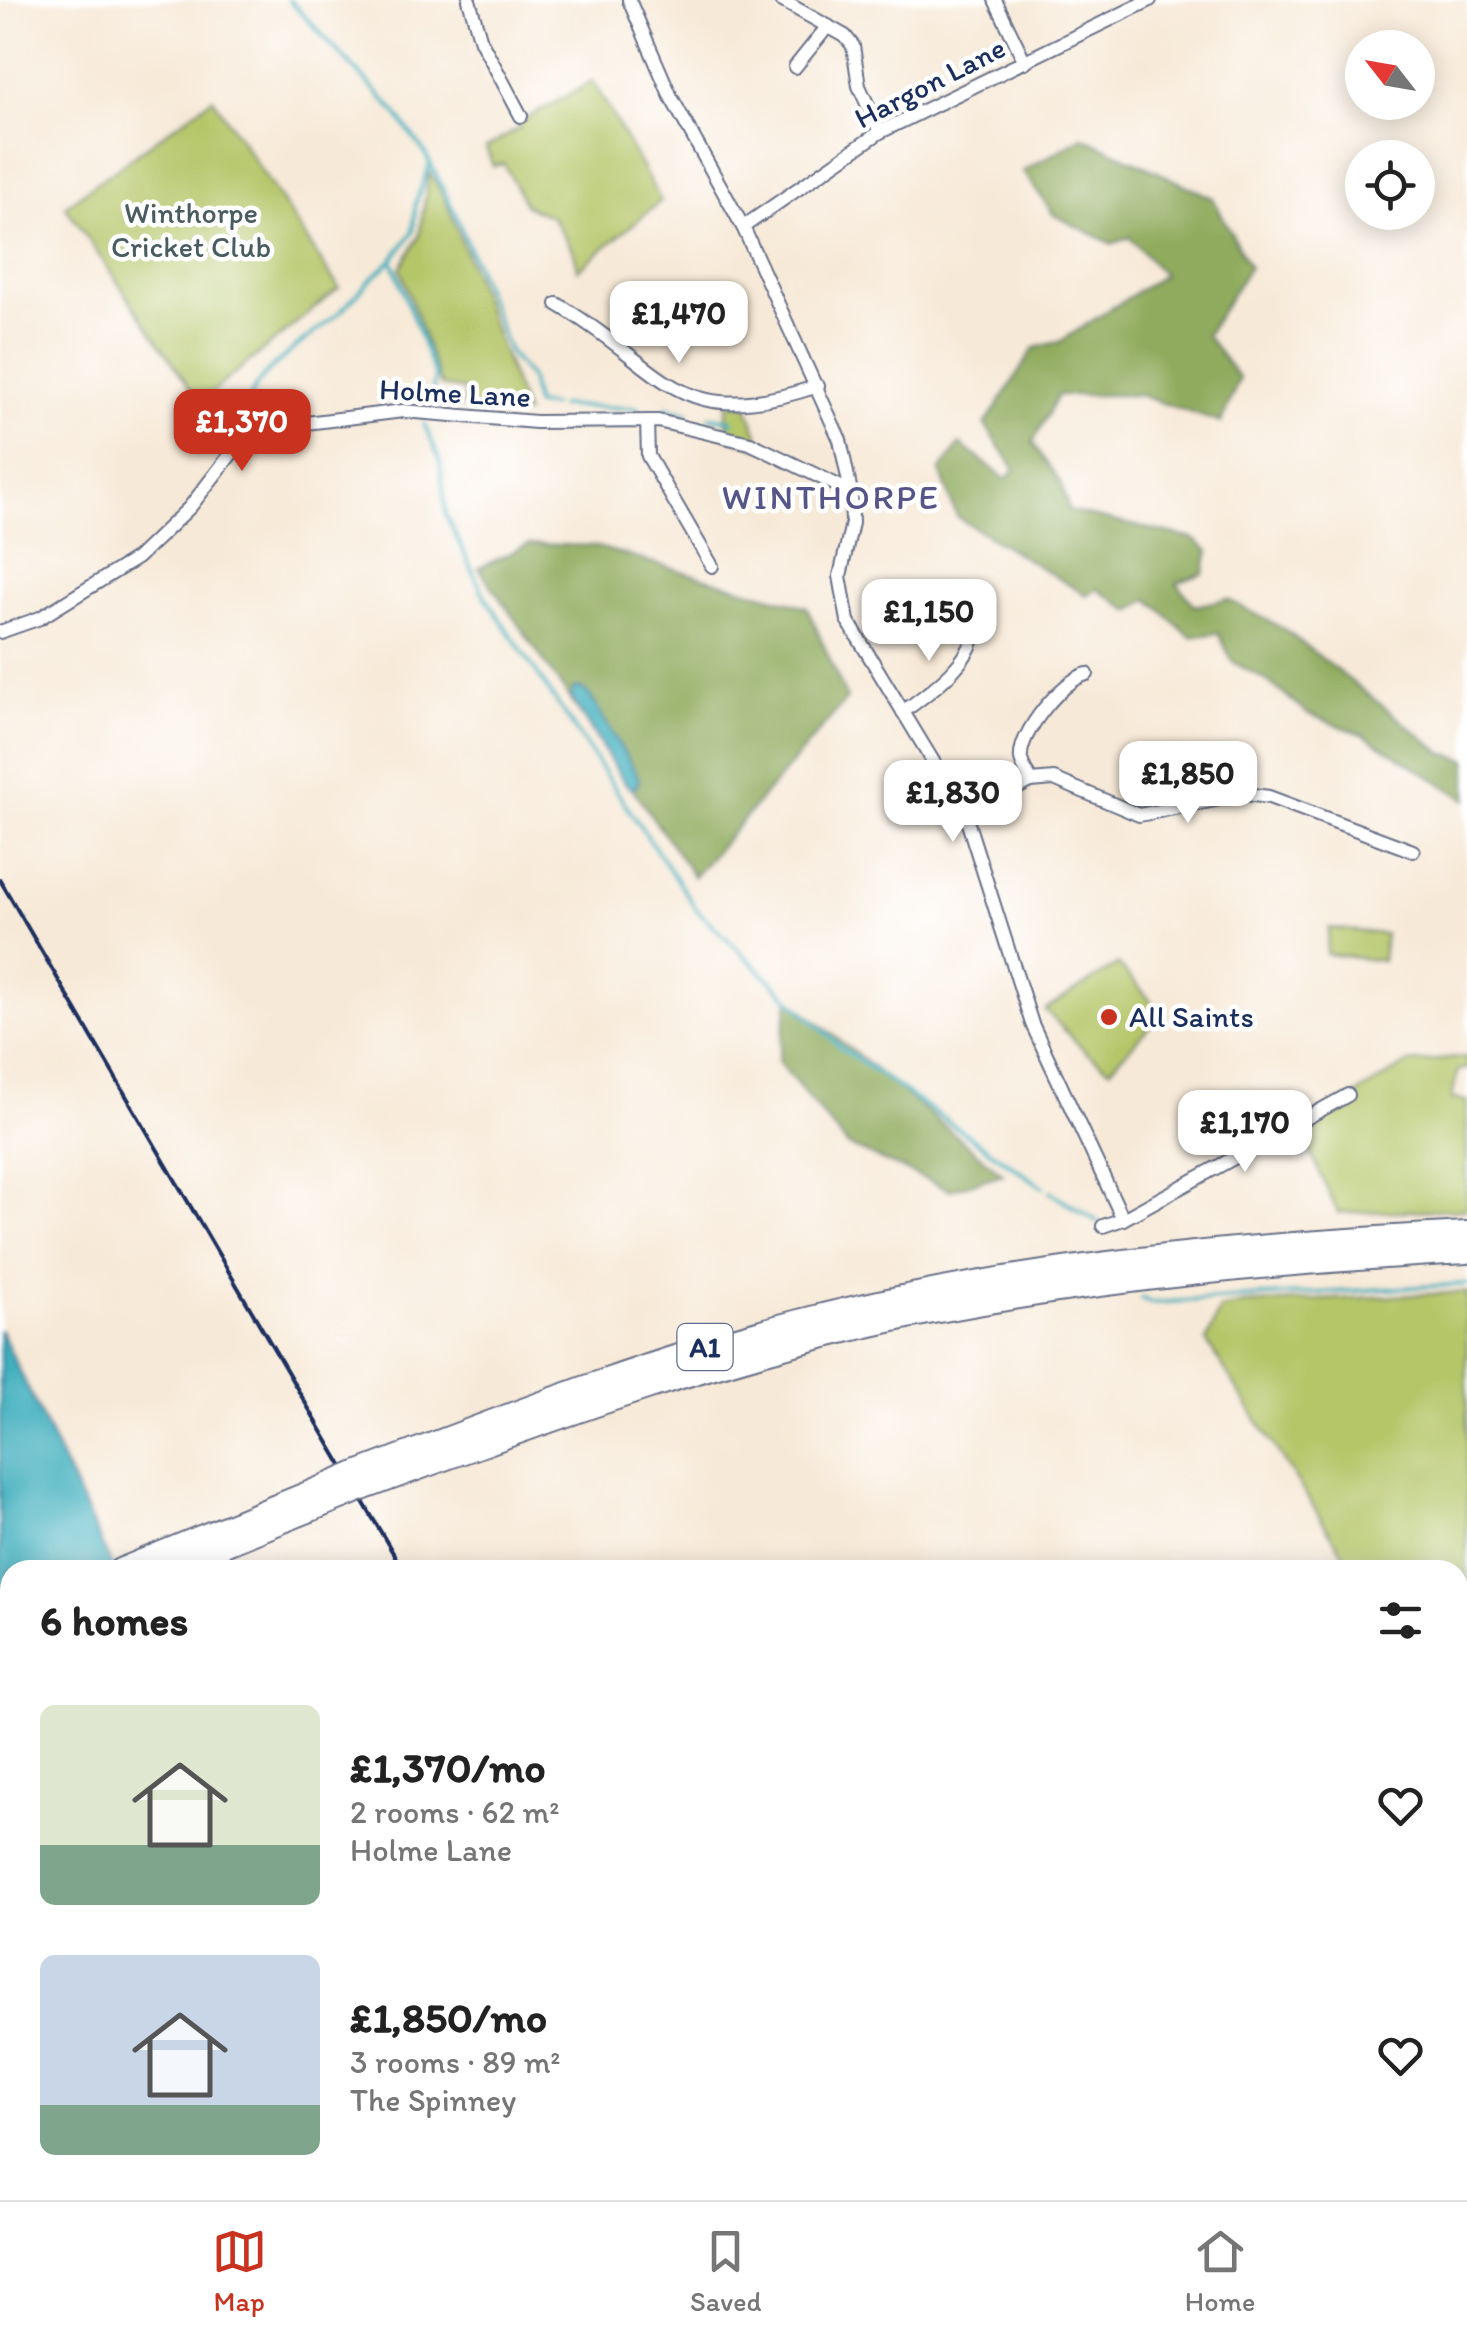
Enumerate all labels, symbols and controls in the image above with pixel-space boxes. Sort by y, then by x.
street label: Hargon Lane [848,29,1011,136]
north arrow [1345,30,1435,120]
map controls [1345,30,1435,230]
button: locate [1345,140,1435,230]
park label: Winthorpe Cricket Club [111,194,271,265]
pin: £1,470 [598,281,760,366]
text: £1,470 [632,294,726,332]
street label: Holme Lane [378,370,532,415]
pin: £1,370 [161,389,323,474]
text: £1,370 [196,402,288,440]
district label: WINTHORPE [722,476,940,518]
pin: £1,150 [848,579,1010,664]
text: £1,150 [884,592,974,630]
pin: £1,850 [1107,741,1269,826]
text: £1,850 [1141,754,1235,792]
pin: £1,830 [872,760,1034,845]
text: £1,830 [906,773,1000,811]
place label: All Saints [1129,998,1254,1035]
marker: All Saints [1098,1006,1120,1028]
pin: £1,170 [1164,1090,1326,1175]
text: £1,170 [1200,1103,1290,1141]
road number: A1 [678,1324,732,1370]
icon: filters [1373,1593,1428,1648]
text: 6 homes [40,1595,188,1646]
text: £1,370/mo [350,1742,546,1793]
icon: home [120,1745,240,1865]
icon: heart [1373,1778,1428,1833]
text: 2 rooms · 62 m² [350,1793,559,1831]
text: Holme Lane [350,1831,512,1869]
text: £1,850/mo [350,1992,547,2043]
icon: home [120,1995,240,2115]
icon: heart [1373,2028,1428,2083]
text: 3 rooms · 89 m² [350,2043,561,2081]
text: The Spinney [350,2081,516,2119]
tab: Map [212,2224,267,2318]
tab: Saved [690,2224,761,2318]
tab: Home [1185,2224,1255,2318]

